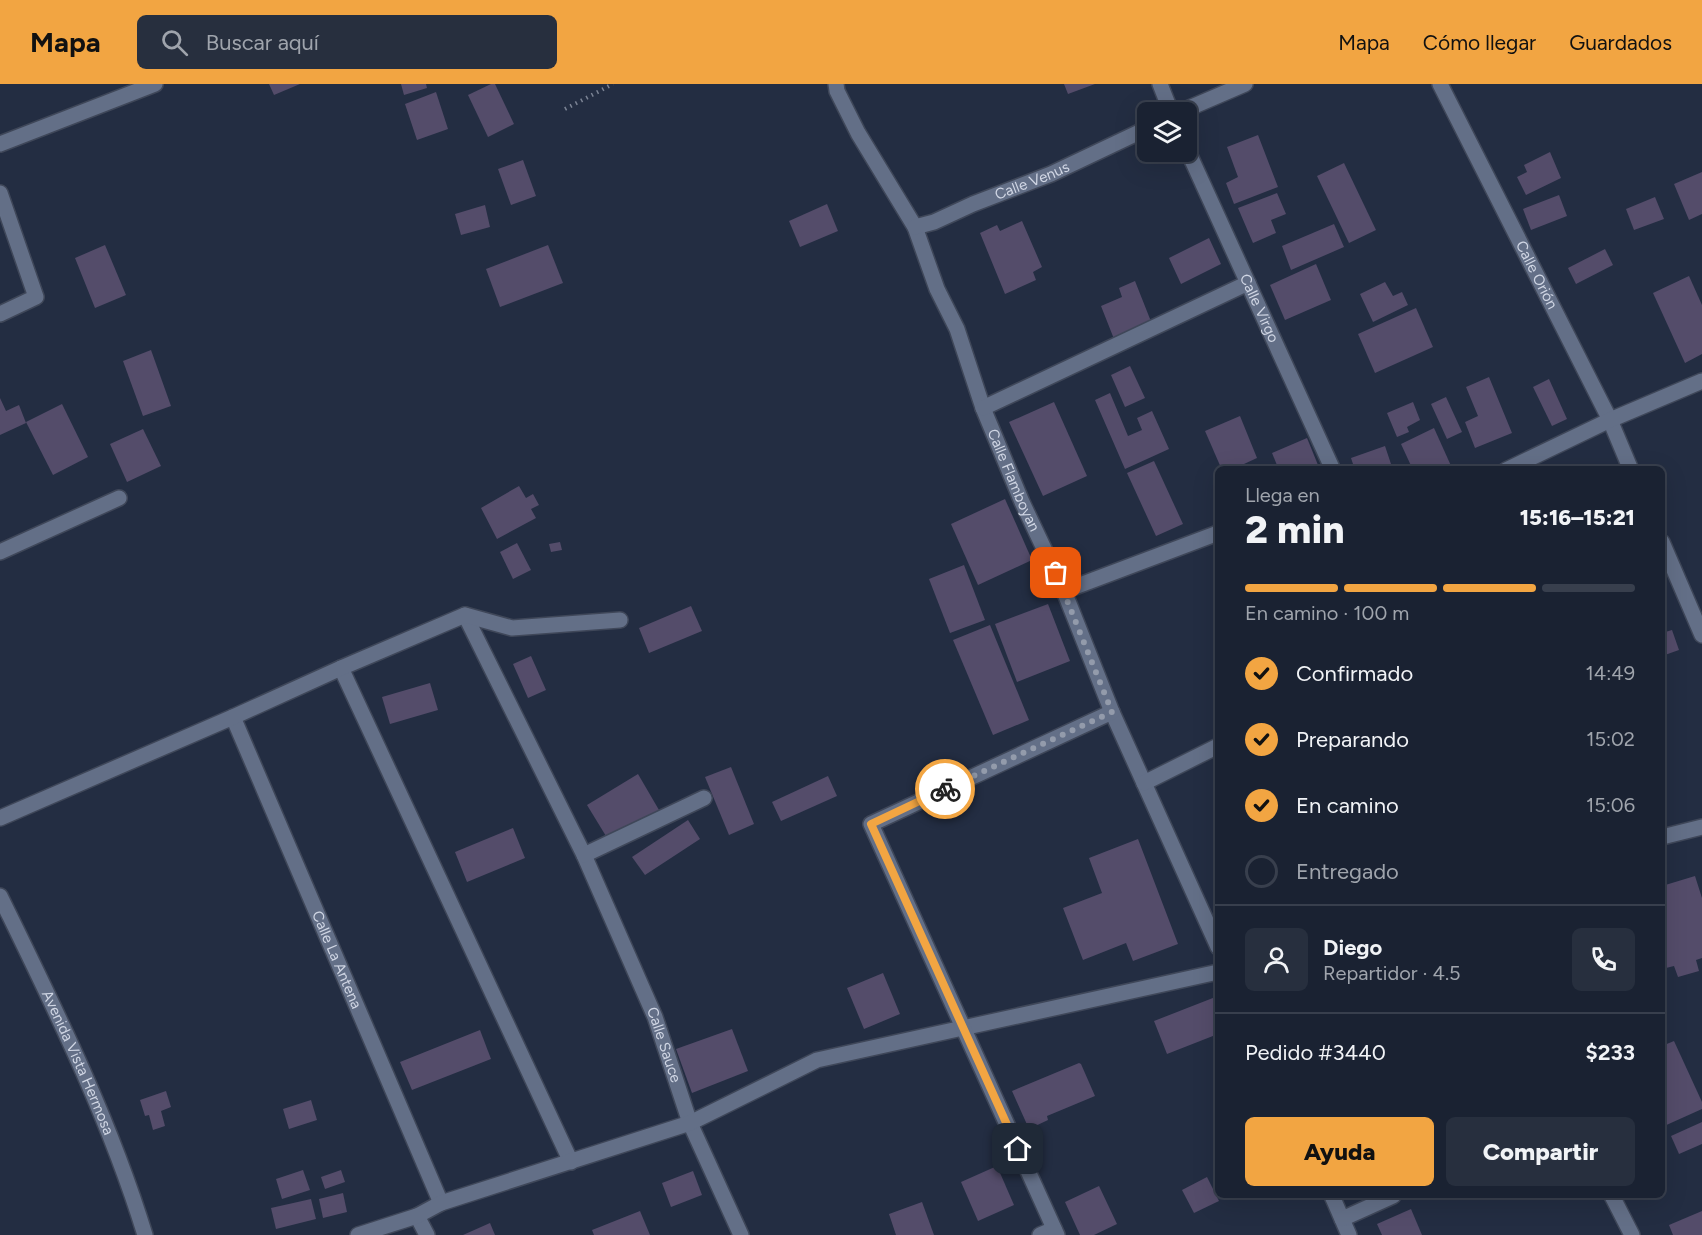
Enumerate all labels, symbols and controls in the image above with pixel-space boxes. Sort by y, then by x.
search box [137,15,557,69]
text: Mapa [30,25,101,59]
icon: search [158,26,191,59]
text: Buscar aquí [206,29,319,56]
text: Mapa [1338,30,1390,55]
text: Cómo llegar [1423,30,1536,55]
text: Guardados [1569,30,1672,55]
map controls [1137,102,1197,162]
button: layers [1137,102,1197,162]
street label: Calle Venus [992,158,1072,204]
street label: Calle Orión [1512,238,1561,312]
street label: Calle Virgo [1236,271,1283,346]
street label: Calle Flamboyan [984,426,1044,534]
text: Llega en [1245,483,1320,507]
text: 15:16–15:21 [1520,504,1635,531]
text: 2 min [1245,506,1345,553]
pin [1030,547,1081,598]
icon: bag [1039,556,1072,589]
text: En camino · 100 m [1245,601,1409,625]
icon: check [1245,657,1278,690]
text: Confirmado [1296,660,1413,687]
text: 14:49 [1586,661,1635,685]
icon: check [1245,723,1278,756]
text: Preparando [1296,726,1409,753]
text: 15:02 [1586,727,1635,751]
courier [915,759,975,819]
icon: bike [929,773,962,806]
icon: check [1245,789,1278,822]
text: En camino [1296,792,1399,819]
text: 15:06 [1586,793,1635,817]
text: Entregado [1296,858,1399,885]
street label: Calle La Antena [308,908,366,1011]
button: person [1245,928,1308,991]
button: phone [1572,928,1635,991]
text: Diego [1323,934,1382,961]
text: Repartidor · 4.5 [1323,961,1461,985]
street label: Avenida Vista Hermosa [38,987,118,1138]
street label: Calle Sauce [643,1004,685,1085]
text: Pedido #3440 [1245,1039,1386,1066]
text: $233 [1586,1039,1635,1066]
button: Ayuda [1245,1117,1434,1186]
button: Compartir [1446,1117,1635,1186]
pin [992,1123,1043,1174]
icon: home [1001,1132,1034,1165]

